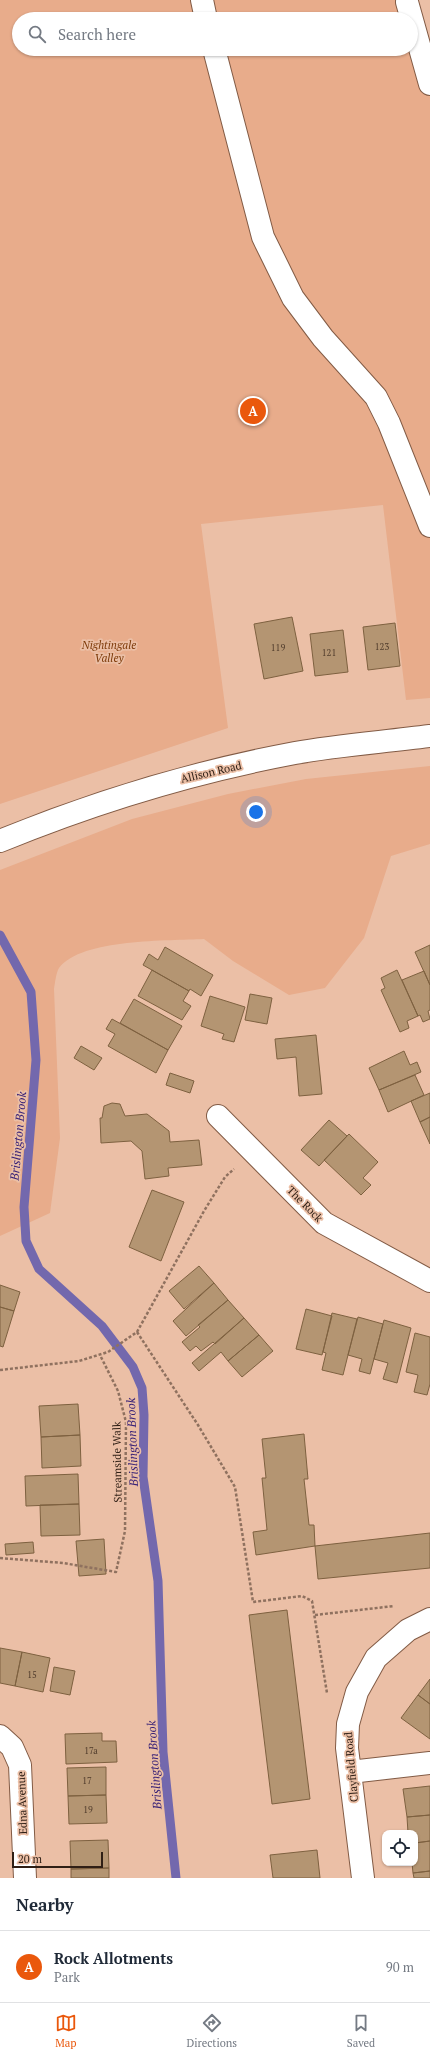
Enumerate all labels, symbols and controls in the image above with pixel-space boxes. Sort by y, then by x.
search box [12,12,418,56]
icon: search [26,23,48,45]
text: Search here [58,24,136,44]
pin: A [240,396,266,426]
park label: Nightingale Valley [81,638,136,665]
house number: 123 [375,641,389,653]
house number: 119 [271,642,285,654]
house number: 121 [322,647,336,659]
street label: Allison Road [179,758,243,786]
your location [246,802,266,822]
water label: Brislington Brook [7,1091,29,1182]
street label: The Rock [284,1183,326,1225]
water label: Brislington Brook [123,1397,141,1488]
street label: Streamside Walk [109,1421,125,1503]
house number: 15 [27,1669,37,1681]
water label: Brislington Brook [143,1720,165,1811]
street label: Clayfield Road [341,1731,361,1803]
house number: 17a [84,1745,98,1757]
street label: Edna Avenue [14,1771,30,1835]
house number: 17 [82,1775,92,1787]
house number: 19 [83,1804,93,1816]
map controls [382,1830,418,1866]
button: locate [382,1830,418,1866]
scale bar [12,1850,103,1869]
text: 20 m [18,1852,42,1866]
text: Nearby [16,1893,74,1916]
text: Rock Allotments [54,1948,173,1968]
text: A [24,1958,34,1976]
text: 90 m [386,1958,414,1976]
text: Park [54,1968,80,1986]
tab: Map [55,2012,77,2050]
tab: Directions [186,2012,237,2050]
tab: Saved [347,2012,375,2050]

